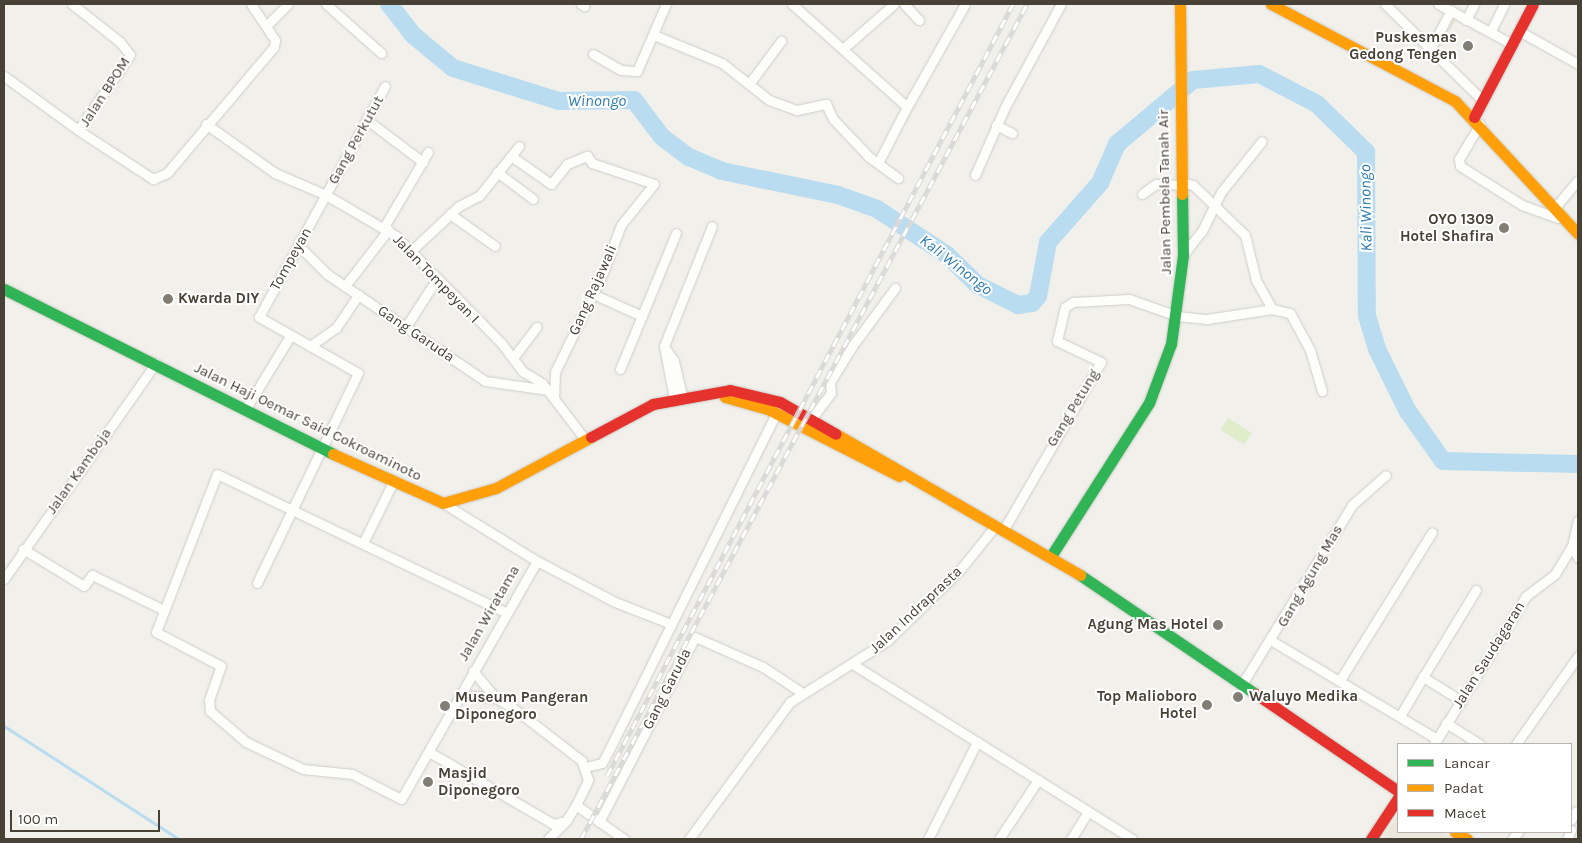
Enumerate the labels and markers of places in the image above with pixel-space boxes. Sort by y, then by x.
place label: Puskesmas Gedong Tengen [1349,28,1457,63]
marker: Puskesmas Gedong Tengen [1461,39,1475,53]
place label: OYO 1309 Hotel Shafira [1400,210,1494,245]
marker: OYO 1309 Hotel Shafira [1498,222,1510,234]
place label: Kwarda DIY [178,290,259,308]
marker: Kwarda DIY [162,293,174,305]
place label: Agung Mas Hotel [1088,616,1208,634]
marker: Agung Mas Hotel [1212,619,1224,631]
place label: Top Malioboro Hotel [1097,687,1197,722]
place label: Museum Pangeran Diponegoro [455,688,588,723]
place label: Waluyo Medika [1249,688,1358,706]
marker: Waluyo Medika [1231,690,1245,704]
marker: Top Malioboro Hotel [1201,699,1213,711]
marker: Museum Pangeran Diponegoro [439,700,451,712]
place label: Masjid Diponegoro [438,764,520,799]
marker: Masjid Diponegoro [422,776,434,788]

